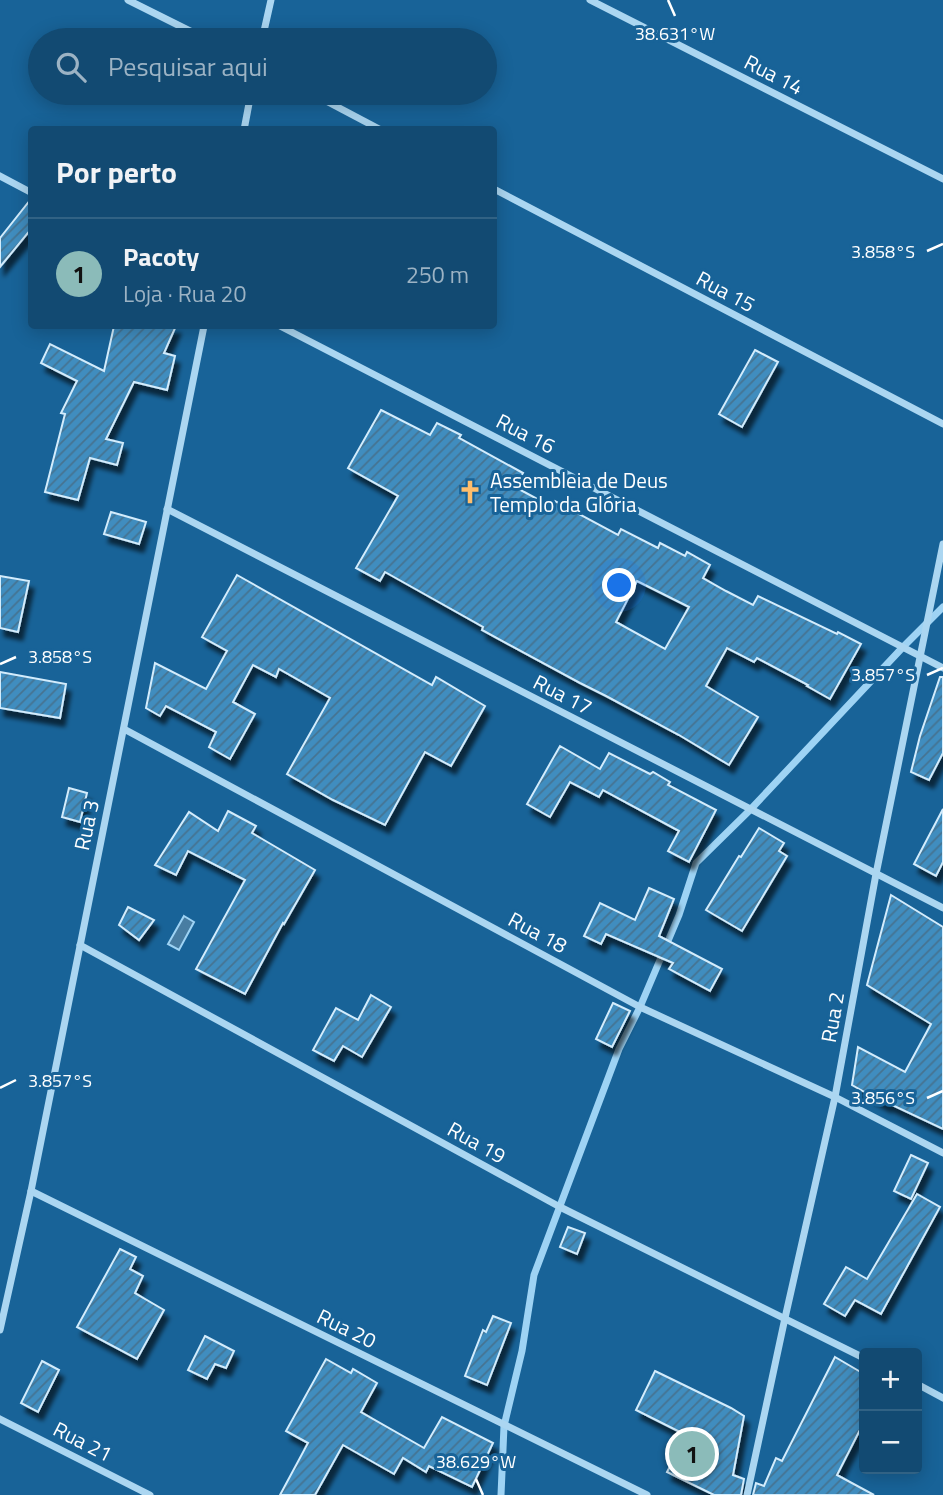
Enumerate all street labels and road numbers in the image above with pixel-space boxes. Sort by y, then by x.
street label: Rua 14 [739,46,809,102]
street label: Rua 15 [691,262,761,320]
street label: Rua 16 [491,405,561,461]
street label: Rua 17 [528,666,598,722]
street label: Rua 3 [65,797,107,853]
street label: Rua 18 [503,903,573,961]
street label: Rua 2 [812,989,852,1045]
street label: Rua 19 [442,1113,512,1171]
street label: Rua 20 [312,1300,382,1356]
street label: Rua 21 [48,1413,118,1469]

